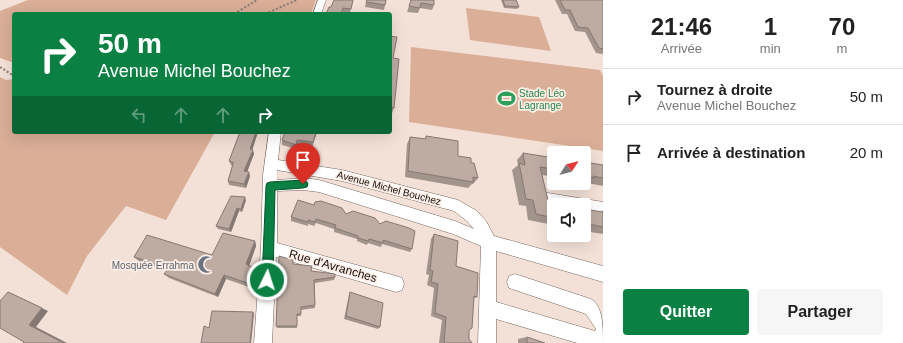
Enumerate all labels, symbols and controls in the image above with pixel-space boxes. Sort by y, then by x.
text: 21:46 [651,13,712,40]
text: 1 [764,13,777,40]
text: 70 [829,13,855,40]
icon: right [32,28,84,80]
text: 50 m [98,28,162,59]
text: Arrivée [661,41,702,56]
text: min [760,41,781,56]
text: m [836,41,847,56]
text: Avenue Michel Bouchez [98,61,291,81]
text: Tournez à droite [657,81,773,98]
icon: right [623,86,645,108]
place label: Stade Léo Lagrange [519,88,565,111]
text: 50 m [850,88,883,105]
sports icon: Stade Léo Lagrange [496,89,516,109]
text: Avenue Michel Bouchez [657,98,796,113]
icon: left [128,104,150,126]
icon: ahead [170,104,192,126]
icon: ahead [212,104,234,126]
icon: right [254,104,276,126]
icon: arrive [623,142,645,164]
pin [286,143,320,184]
text: Arrivée à destination [657,144,805,161]
text: 20 m [850,144,883,161]
north arrow [547,146,591,190]
map controls [547,146,591,242]
icon: arrive [292,149,314,171]
street label: Avenue Michel Bouchez [336,169,442,207]
button: sound [547,198,591,242]
street label: Rue d'Avranches [287,247,379,285]
mosque icon: Mosquée Errahma [197,255,217,275]
position arrow [246,259,288,301]
place label: Mosquée Errahma [112,260,194,271]
button: Quitter [623,289,749,335]
button: Partager [757,289,883,335]

